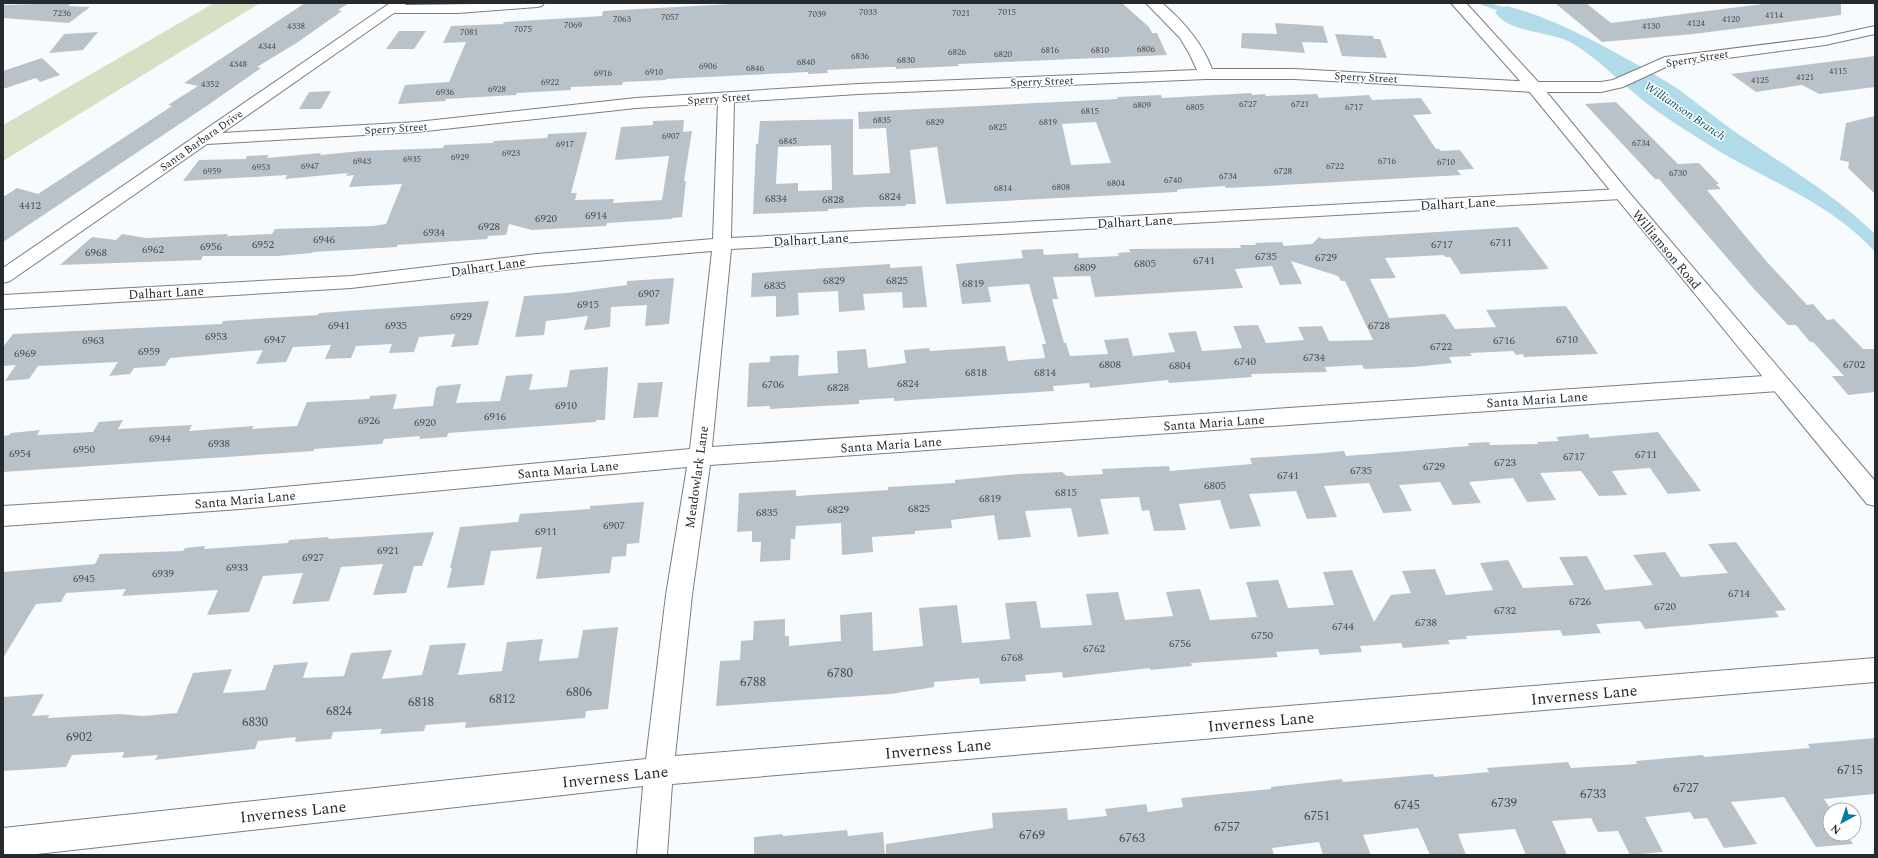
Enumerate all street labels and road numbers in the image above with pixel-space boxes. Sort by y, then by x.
street label: Sperry Street [1665,45,1730,72]
street label: Sperry Street [1334,67,1398,88]
street label: Sperry Street [1010,72,1074,91]
street label: Sperry Street [687,88,751,109]
street label: Santa Barbara Drive [156,105,246,175]
street label: Sperry Street [364,118,428,139]
street label: Dalhart Lane [1420,192,1496,216]
street label: Williamson Road [1627,205,1706,294]
street label: Dalhart Lane [1097,210,1173,234]
street label: Dalhart Lane [773,228,849,252]
street label: Dalhart Lane [449,252,527,282]
street label: Dalhart Lane [128,281,204,305]
street label: Santa Maria Lane [1486,386,1588,414]
street label: Santa Maria Lane [1163,409,1265,437]
street label: Meadowlark Lane [680,424,714,530]
street label: Santa Maria Lane [840,431,942,459]
street label: Santa Maria Lane [517,456,619,484]
street label: Santa Maria Lane [194,486,296,514]
street label: Inverness Lane [1530,678,1638,712]
street label: Inverness Lane [1207,705,1315,739]
street label: Inverness Lane [884,732,992,766]
street label: Inverness Lane [561,759,670,795]
street label: Inverness Lane [239,794,348,830]

